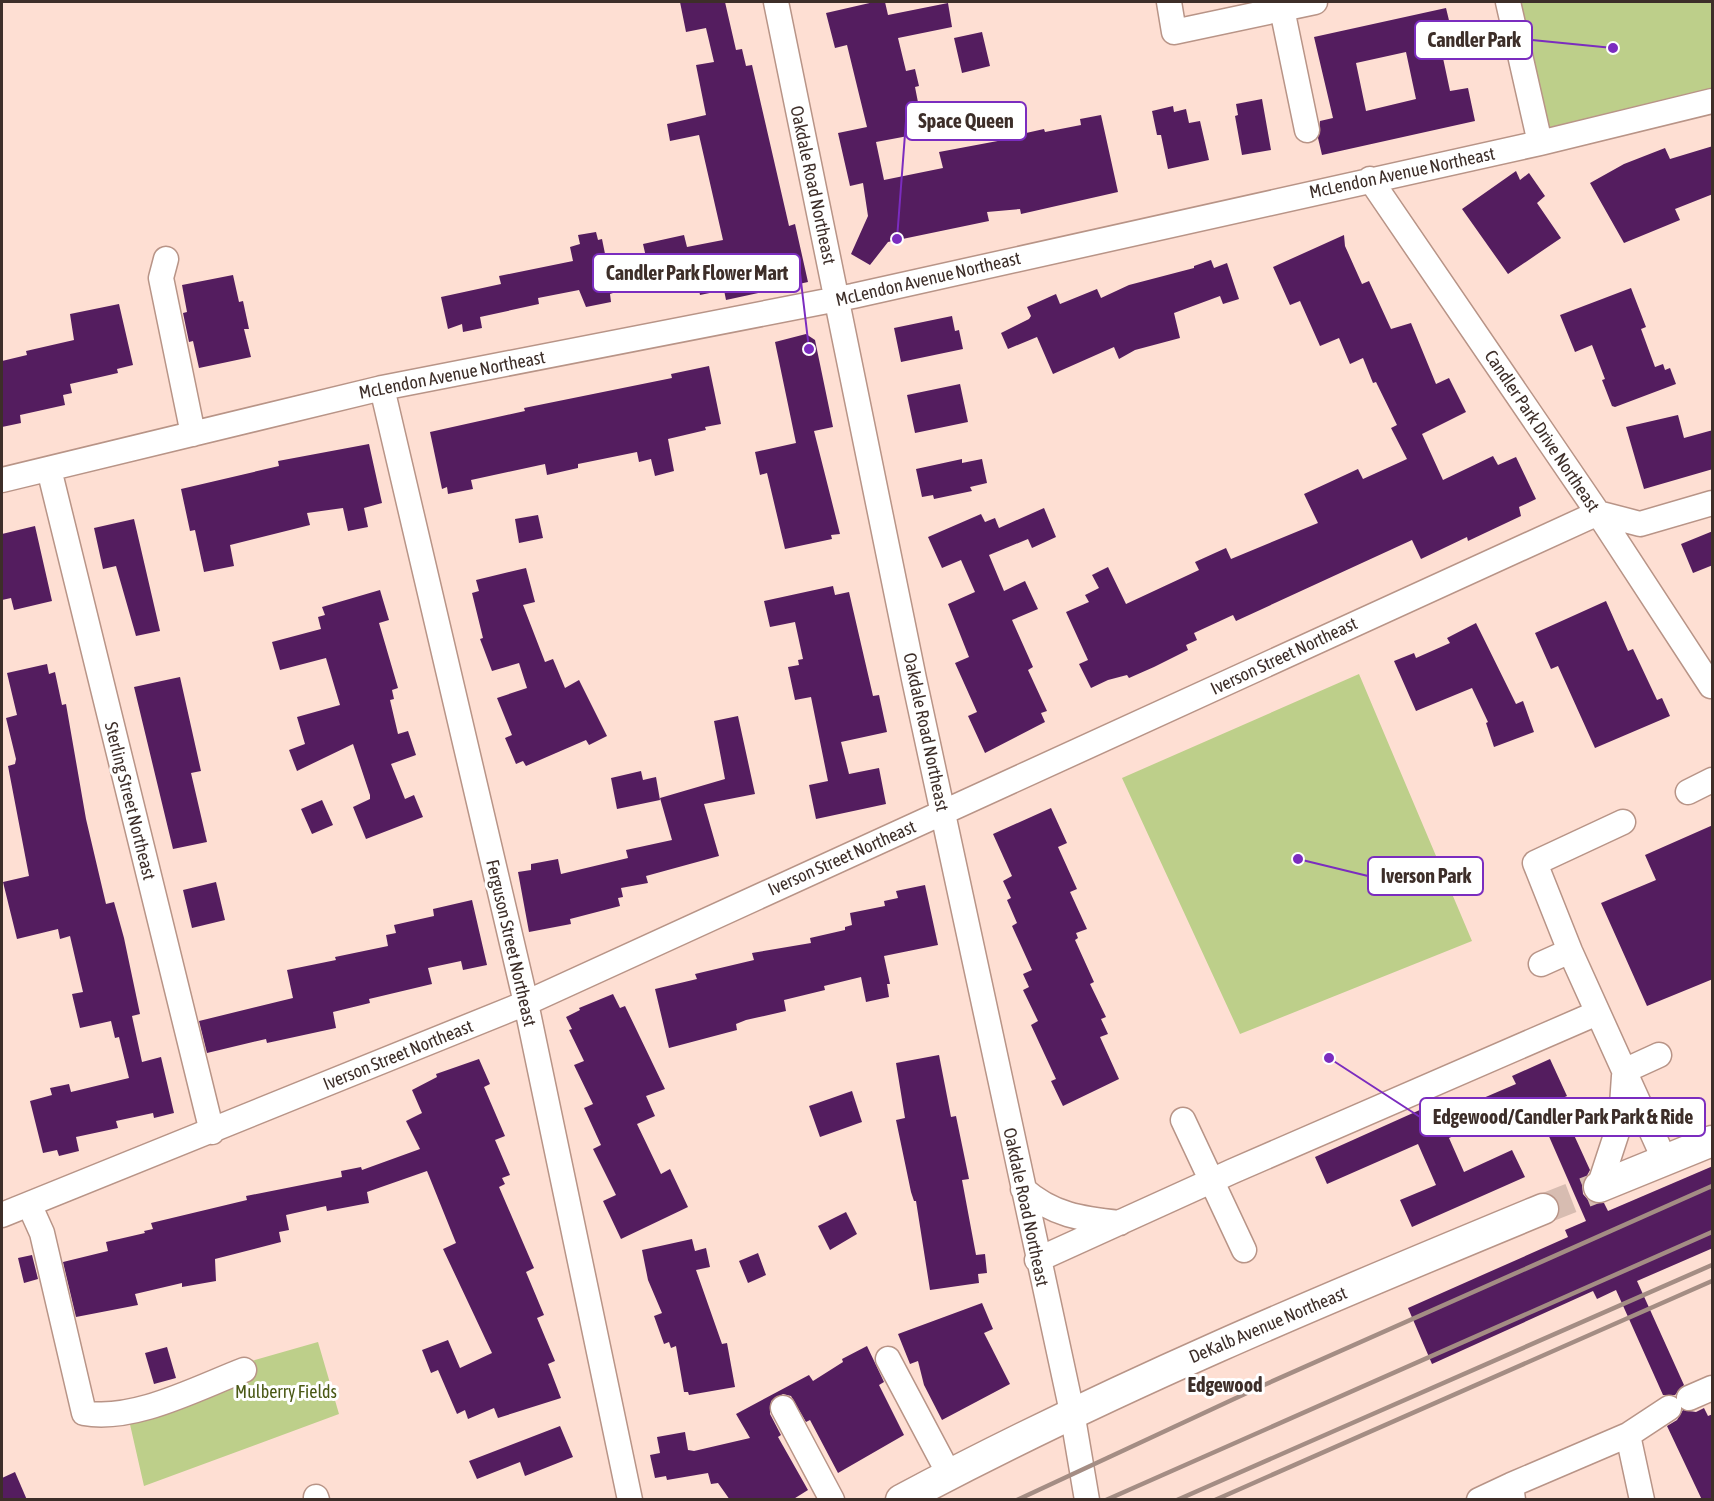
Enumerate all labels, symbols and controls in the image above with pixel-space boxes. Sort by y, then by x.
callout: Candler Park [1415,21,1532,59]
text: Candler Park [1427,28,1521,51]
callout: Space Queen [906,102,1026,140]
street label: Oakdale Road Northeast [786,104,841,266]
text: Space Queen [918,109,1014,132]
street label: McLendon Avenue Northeast [1307,143,1497,202]
street label: McLendon Avenue Northeast [833,247,1022,310]
callout: Candler Park Flower Mart [593,254,800,292]
text: Candler Park Flower Mart [606,261,788,284]
street label: McLendon Avenue Northeast [357,346,547,403]
street label: Candler Park Drive Northeast [1480,346,1604,516]
street label: Iverson Street Northeast [1207,612,1360,699]
street label: Oakdale Road Northeast [899,651,954,813]
street label: Sterling Street Northeast [101,720,160,882]
street label: Iverson Street Northeast [765,816,919,900]
street label: Ferguson Street Northeast [482,857,541,1028]
callout: Iverson Park [1368,857,1483,895]
text: Iverson Park [1381,864,1471,887]
street label: Iverson Street Northeast [320,1015,476,1094]
callout: Edgewood/Candler Park Park & Ride [1420,1098,1705,1136]
text: Edgewood/Candler Park Park & Ride [1433,1105,1693,1128]
street label: Oakdale Road Northeast [999,1126,1054,1288]
street label: DeKalb Avenue Northeast [1186,1282,1350,1367]
district label: Edgewood [1187,1373,1263,1396]
park label: Mulberry Fields [235,1381,337,1402]

